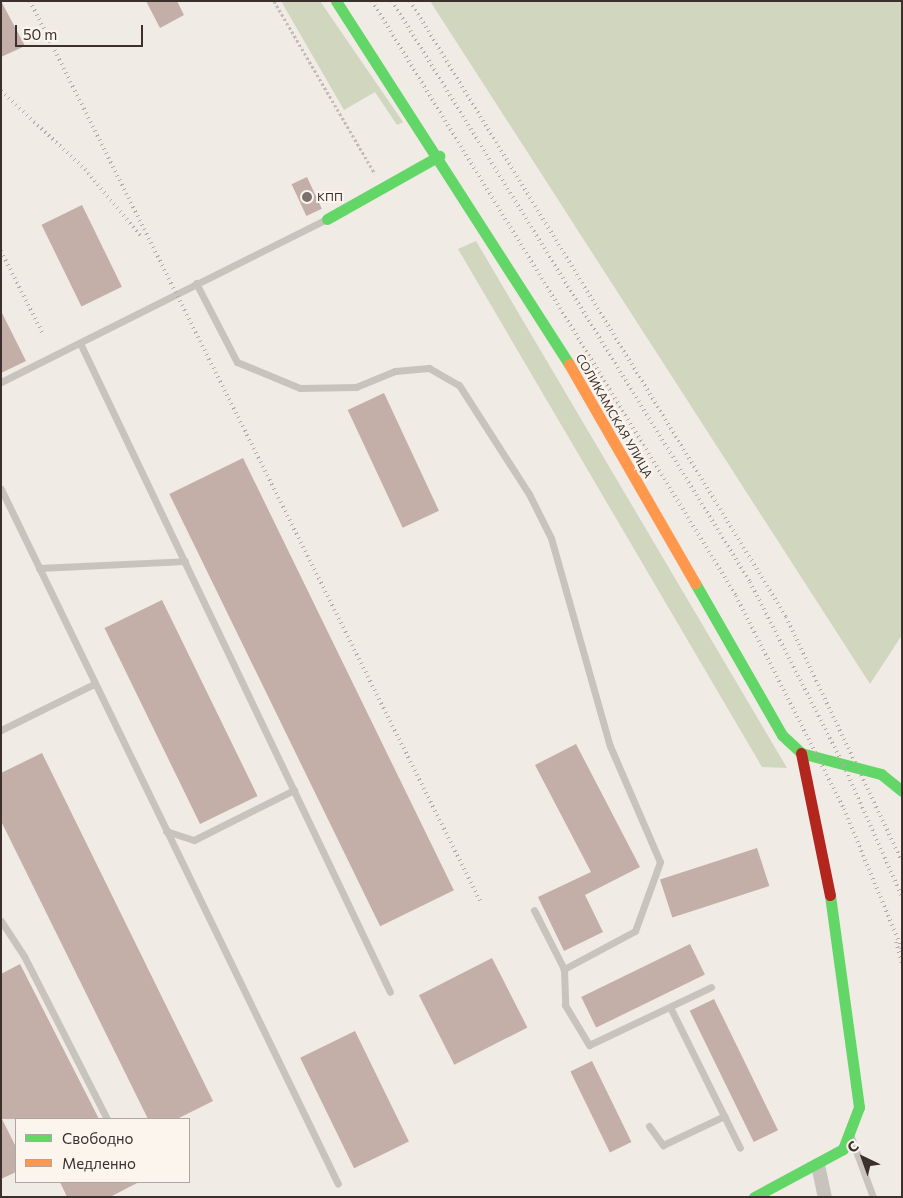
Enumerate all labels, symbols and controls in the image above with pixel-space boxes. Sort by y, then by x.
scale bar [18,15,145,47]
text: 50 m [23,25,57,43]
place label: КПП [317,190,343,204]
marker: КПП [301,191,313,203]
street label: СОЛИКАМСКАЯ УЛИЦА [573,351,655,481]
legend [15,1118,190,1183]
text: Свободно [62,1129,133,1147]
north arrow [838,1133,888,1183]
text: С [843,1137,862,1156]
text: Медленно [62,1154,136,1172]

